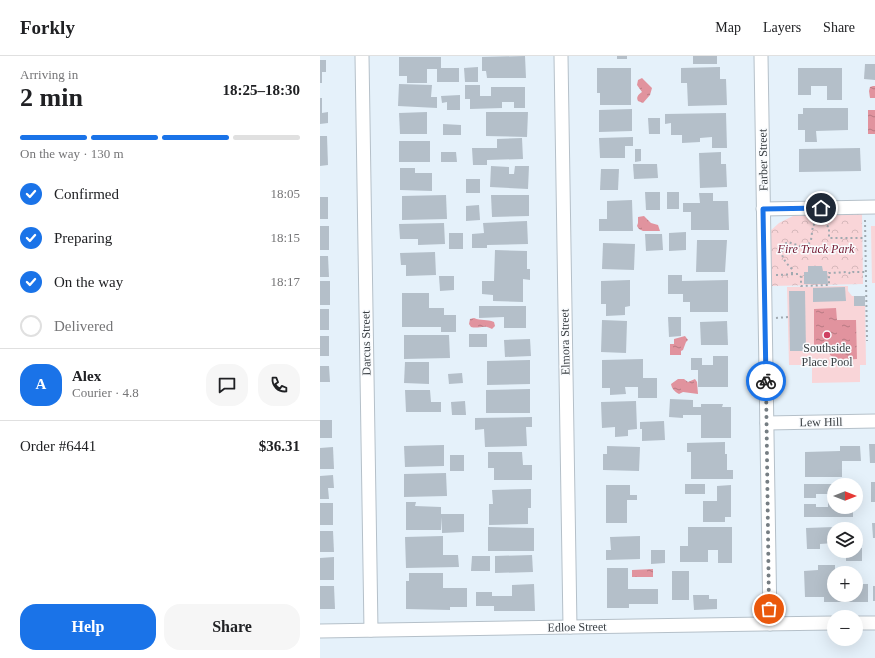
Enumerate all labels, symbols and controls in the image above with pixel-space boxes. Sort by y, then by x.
text: Forkly [20,17,75,38]
text: Map [715,20,741,35]
text: Layers [763,20,801,35]
text: Share [823,20,855,35]
text: Arriving in [20,67,78,82]
text: 18:25–18:30 [223,82,300,98]
text: 2 min [20,83,83,112]
street label: Farber Street [755,128,771,191]
text: On the way · 130 m [20,146,124,161]
icon: check [20,183,42,205]
text: Confirmed [54,186,119,202]
text: 18:05 [270,186,300,201]
pin [804,191,838,225]
icon: home [810,197,832,219]
icon: check [20,227,42,249]
text: Preparing [54,230,112,246]
text: 18:15 [270,230,300,245]
park label: Fire Truck Park [777,242,855,256]
icon: check [20,271,42,293]
text: On the way [54,274,123,290]
text: 18:17 [270,274,300,289]
street label: Elmora Street [557,308,573,375]
street label: Darcus Street [358,310,374,376]
text: Delivered [54,318,113,334]
marker: Southside Place Pool [822,330,832,340]
place label: Southside Place Pool [802,341,853,369]
courier [746,361,786,401]
button: chat [206,364,248,406]
button: phone [258,364,300,406]
text: Alex [72,368,101,384]
icon: bike [755,370,777,392]
text: A [36,376,46,392]
text: Courier · 4.8 [72,385,139,400]
street label: Lew Hill [799,415,843,429]
text: Order #6441 [20,438,96,454]
text: $36.31 [259,438,300,454]
north arrow [827,478,863,514]
map controls [827,478,863,646]
button: layers [827,522,863,558]
button: + [827,566,863,602]
pin [752,592,786,626]
icon: bag [758,598,780,620]
button: Help [20,604,156,650]
button: Share [164,604,300,650]
button: − [827,610,863,646]
street label: Edloe Street [547,619,607,635]

